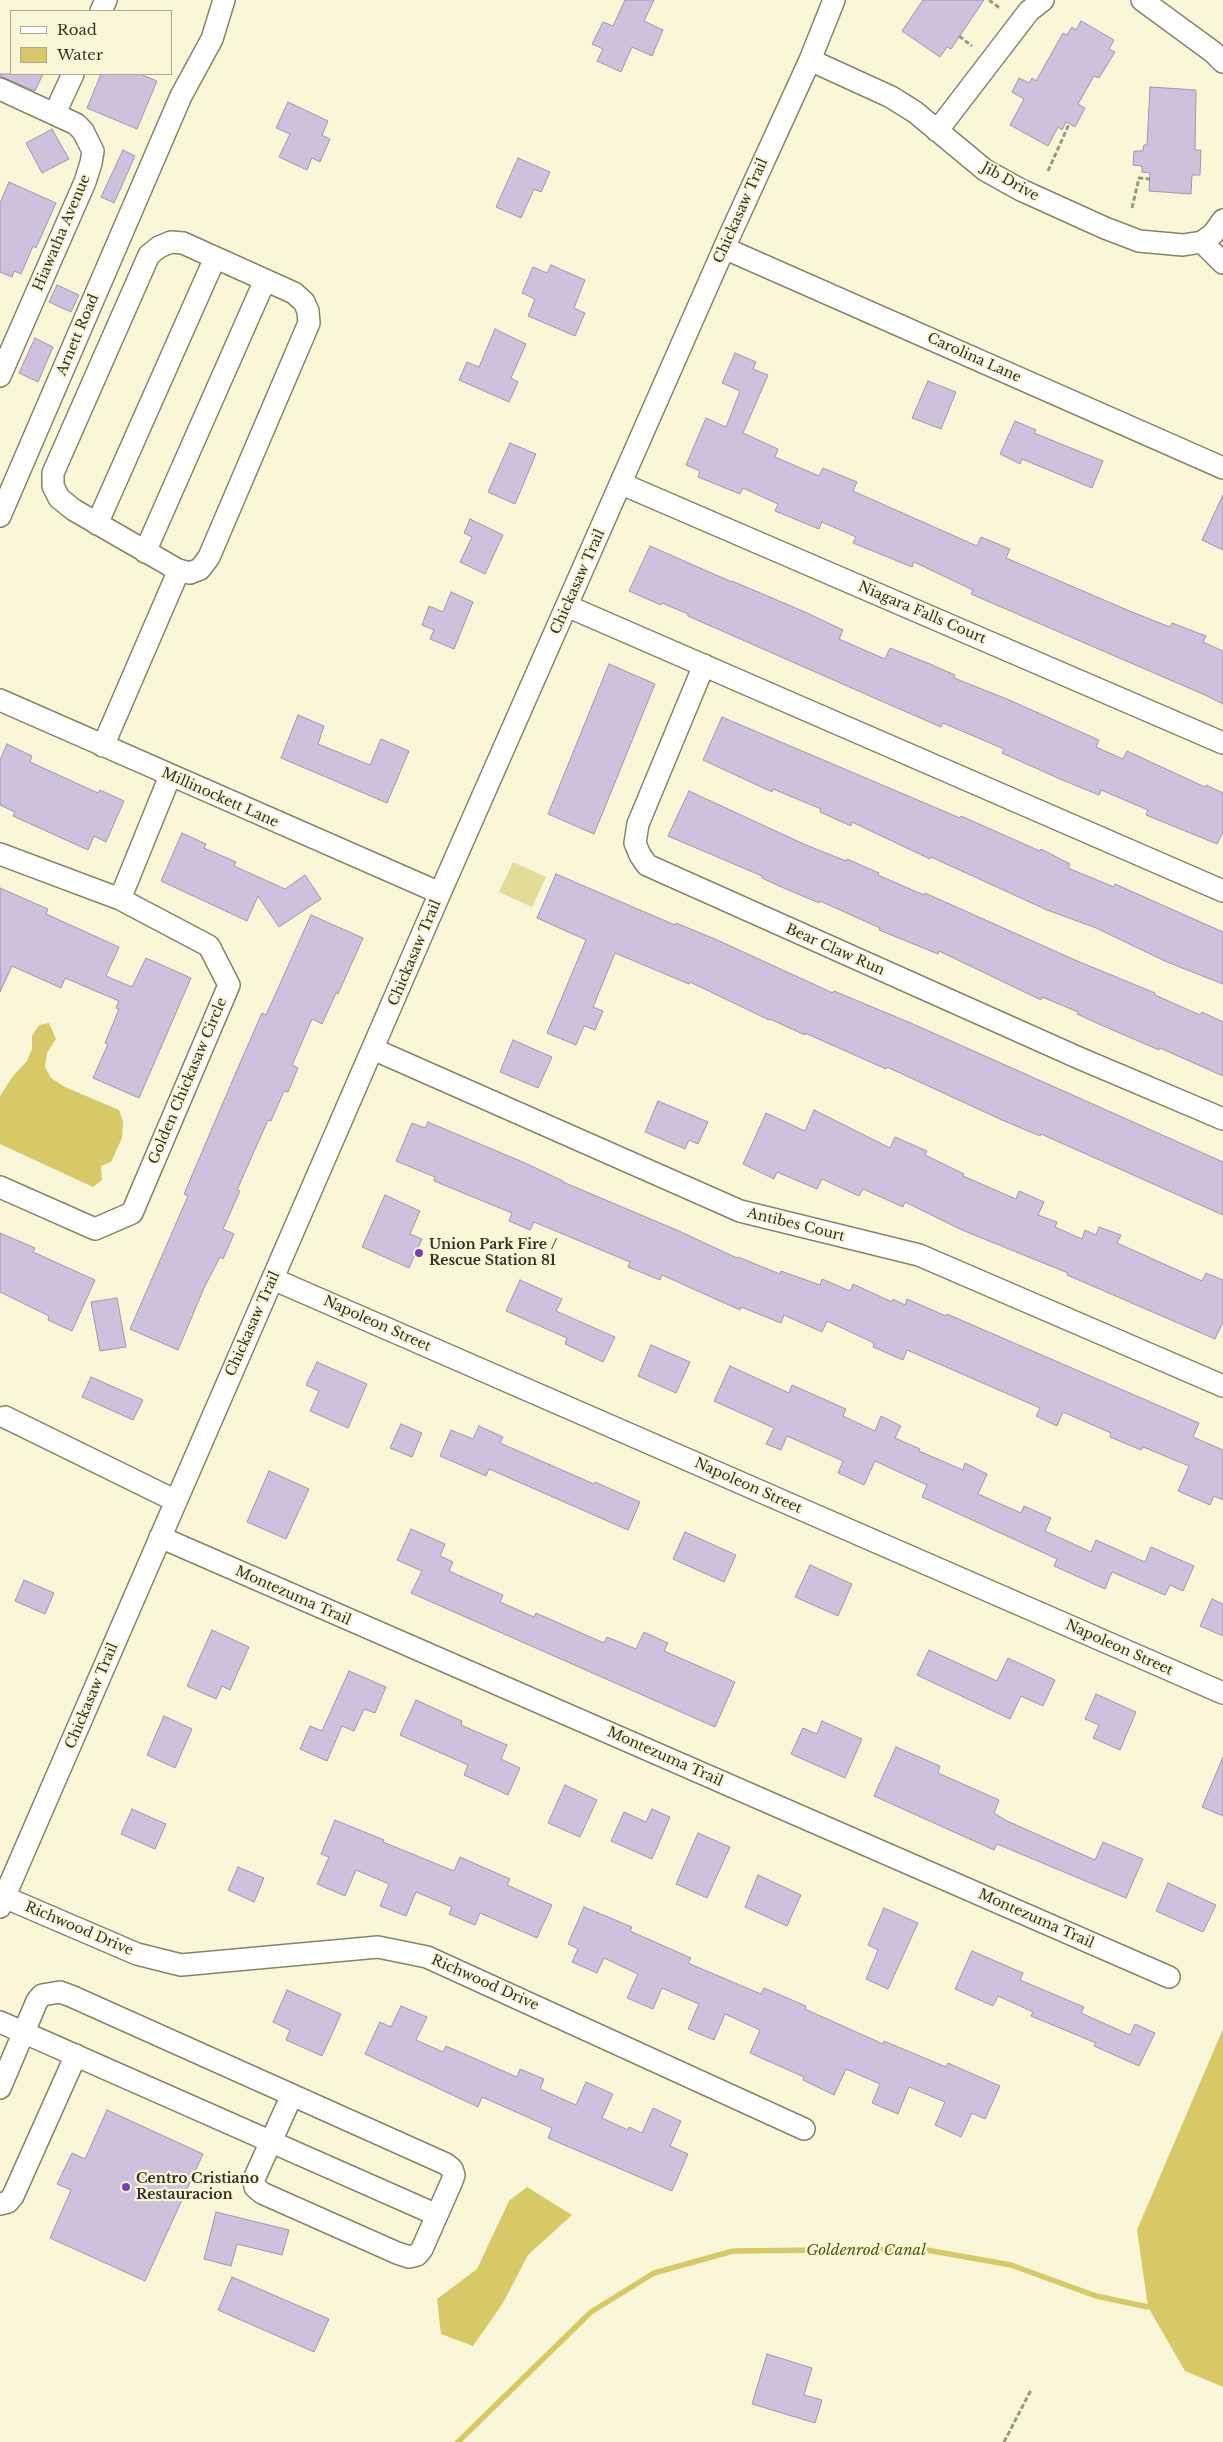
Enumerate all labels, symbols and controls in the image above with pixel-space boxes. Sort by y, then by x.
legend [10,10,172,75]
text: Road [57,20,97,39]
text: Water [57,45,103,64]
street label: Chickasaw Trail [710,156,772,266]
street label: Jib Drive [978,159,1042,205]
street label: Hiawatha Avenue [30,172,94,294]
street label: Arnett Road [53,292,103,378]
street label: Carolina Lane [924,330,1024,386]
street label: Chickasaw Trail [547,527,609,637]
street label: Niagara Falls Court [855,578,989,648]
street label: Millinockett Lane [159,765,281,831]
street label: Chickasaw Trail [385,898,445,1008]
street label: Bear Claw Run [783,921,887,979]
street label: Golden Chickasaw Circle [145,995,231,1167]
street label: Antibes Court [746,1205,846,1245]
place label: Union Park Fire / Rescue Station 81 [429,1237,557,1270]
marker: Union Park Fire / Rescue Station 81 [413,1247,425,1259]
street label: Chickasaw Trail [222,1269,284,1379]
street label: Napoleon Street [321,1293,433,1355]
street label: Napoleon Street [692,1455,804,1517]
street label: Montezuma Trail [233,1563,353,1629]
street label: Napoleon Street [1063,1617,1175,1679]
street label: Chickasaw Trail [62,1641,122,1751]
street label: Montezuma Trail [605,1724,725,1790]
street label: Montezuma Trail [976,1886,1096,1952]
street label: Richwood Drive [22,1899,136,1959]
street label: Richwood Drive [429,1952,541,2014]
place label: Centro Cristiano Restauracion [136,2171,259,2204]
marker: Centro Cristiano Restauracion [120,2181,132,2193]
water label: Goldenrod Canal [806,2242,926,2260]

